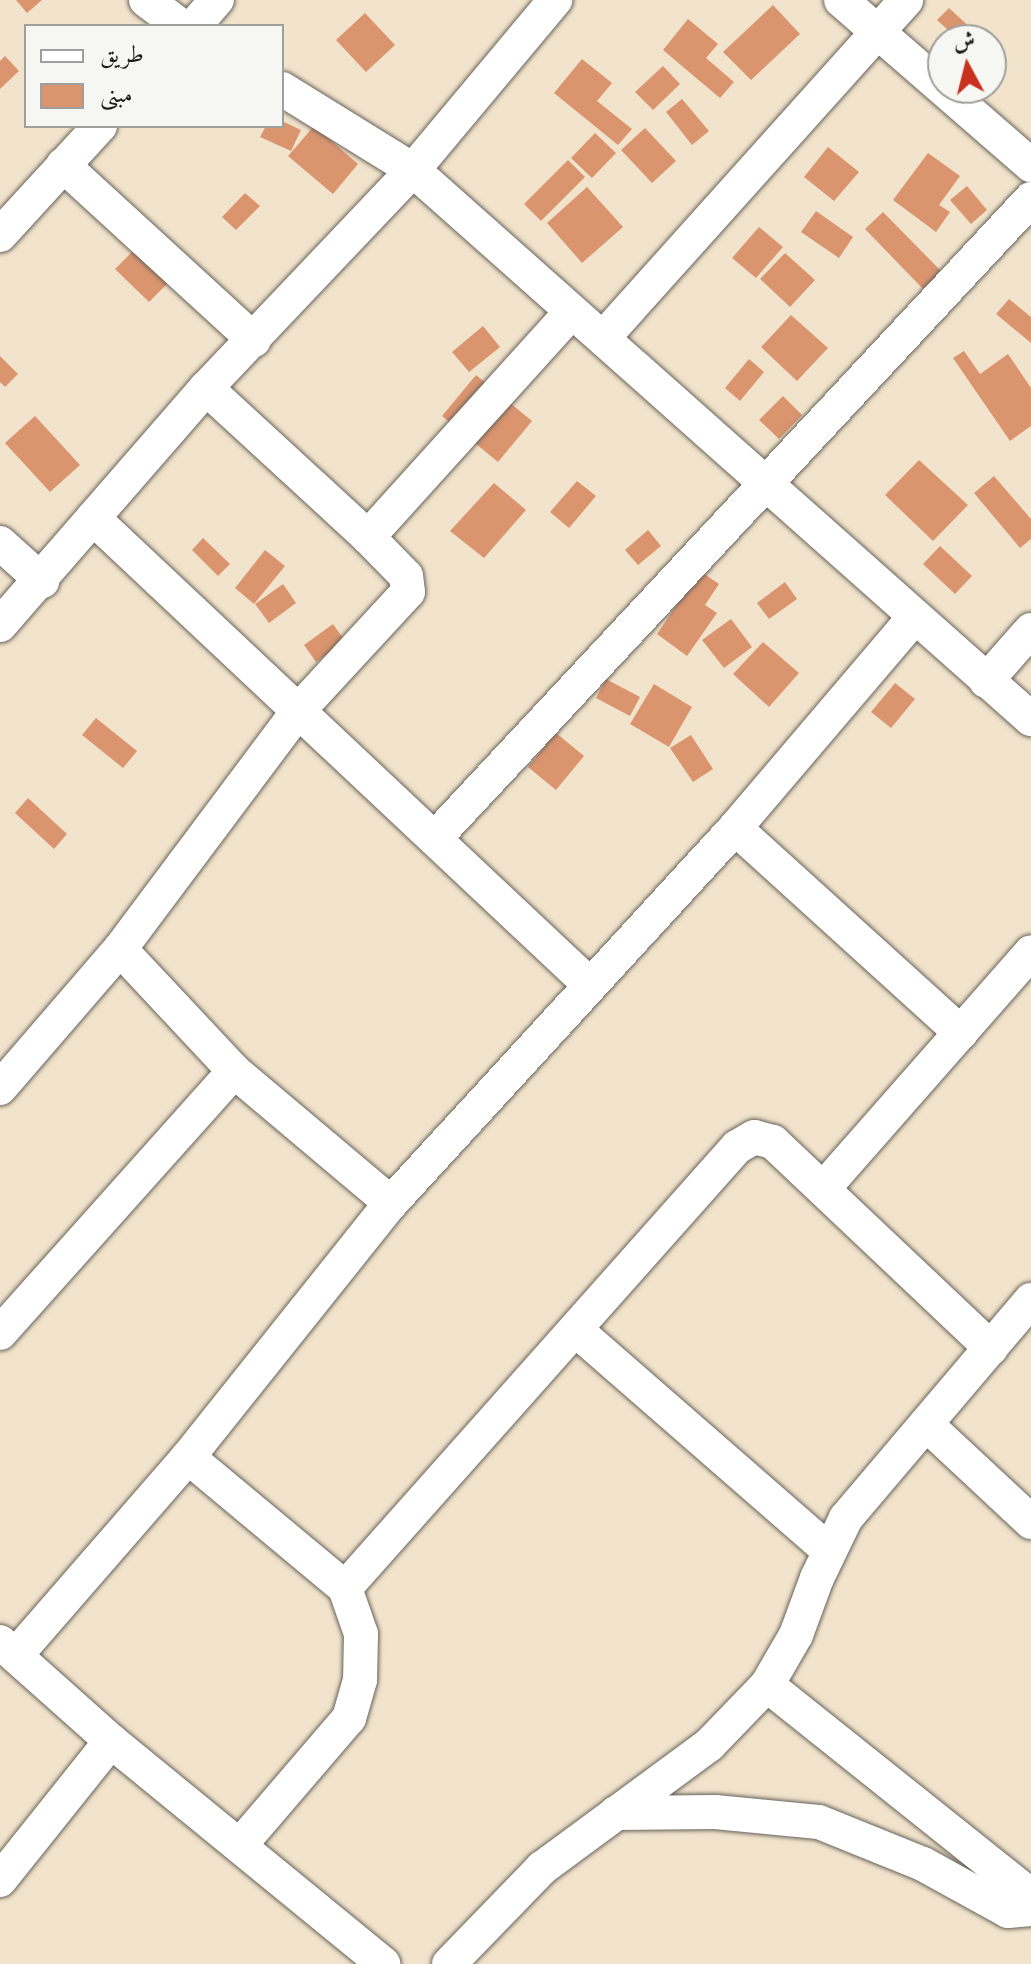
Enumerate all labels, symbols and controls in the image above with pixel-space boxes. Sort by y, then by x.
legend [24,24,284,128]
north arrow [927,24,1007,104]
text: ش [952,27,977,56]
text: طريق [100,40,144,70]
text: مبنى [100,80,133,110]

